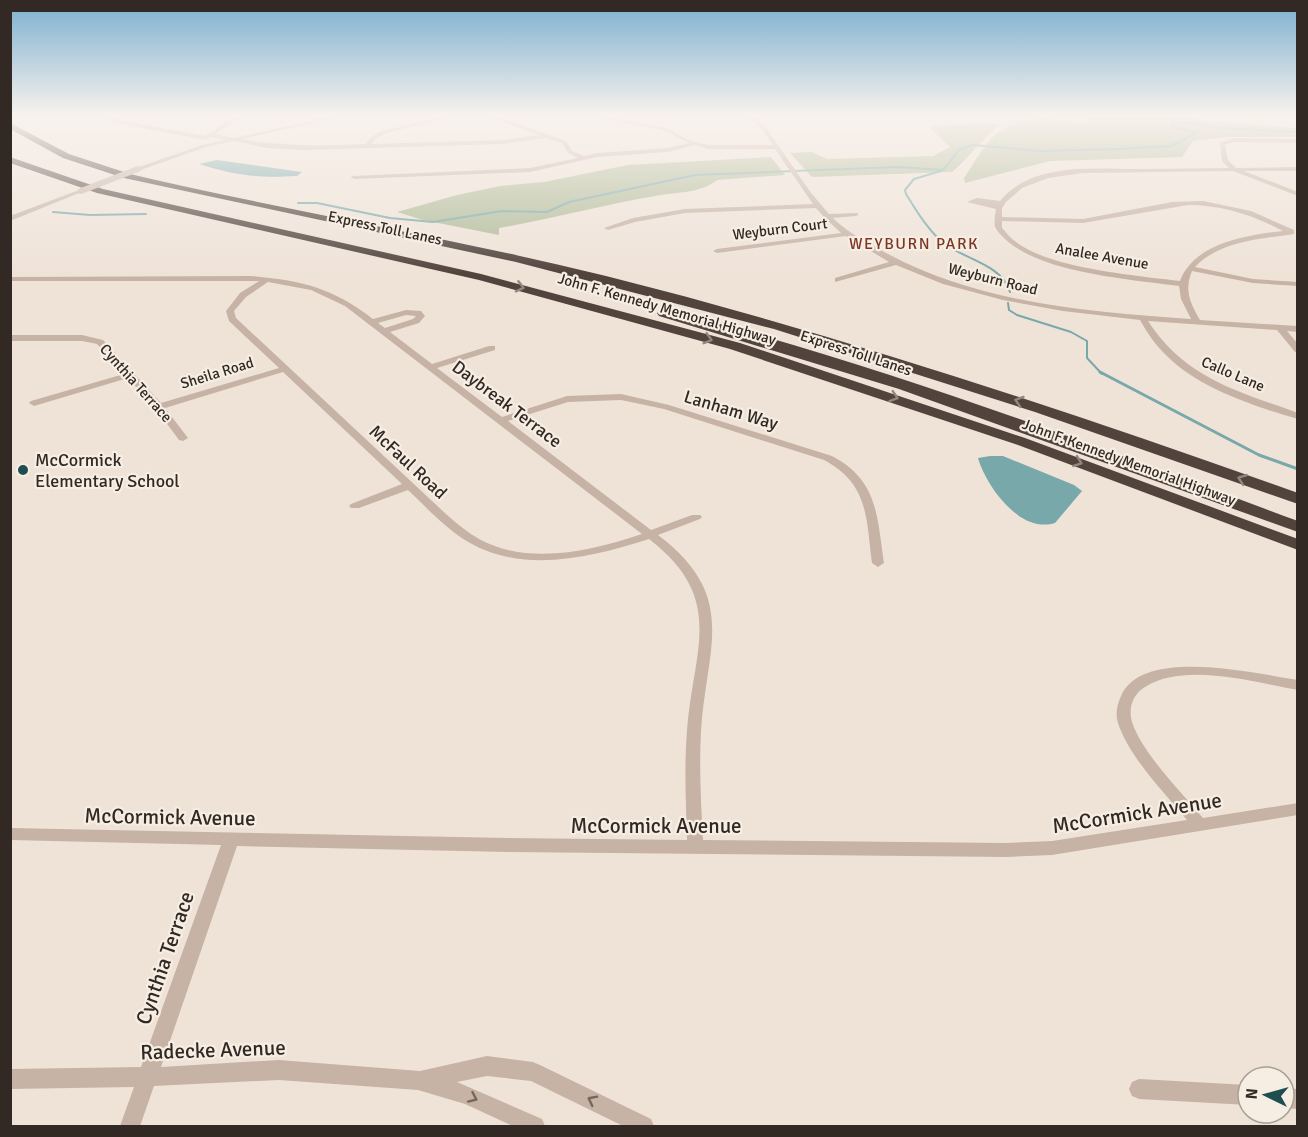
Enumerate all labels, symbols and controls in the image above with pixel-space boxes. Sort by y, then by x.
street label: Express Toll Lanes [326,207,444,249]
street label: Weyburn Court [731,214,829,244]
district label: WEYBURN PARK [849,234,979,254]
street label: Analee Avenue [1054,239,1150,273]
street label: Weyburn Road [946,259,1040,299]
street label: John F. Kennedy Memorial Highway [556,269,778,349]
one-way arrow [515,280,525,293]
street label: Express Toll Lanes [798,327,914,380]
one-way arrow [703,331,713,344]
street label: Cynthia Terrace [96,340,176,426]
street label: Sheila Road [178,353,256,393]
street label: Callo Lane [1199,353,1267,395]
street label: Daybreak Terrace [448,356,566,452]
street label: Lanham Way [681,385,781,435]
one-way arrow [888,390,899,402]
one-way arrow [1014,395,1025,408]
street label: John F. Kennedy Memorial Highway [1020,415,1238,509]
street label: McFaul Road [364,420,452,504]
place label: McCormick Elementary School [35,449,180,492]
one-way arrow [1072,455,1083,467]
marker: McCormick Elementary School [16,463,30,477]
one-way arrow [1238,474,1249,486]
street label: McCormick Avenue [1050,787,1224,839]
street label: McCormick Avenue [84,803,256,831]
street label: McCormick Avenue [570,813,742,839]
street label: Cynthia Terrace [130,888,200,1028]
street label: Radecke Avenue [140,1034,286,1066]
north arrow [1236,1065,1296,1125]
text: N [1242,1087,1263,1100]
one-way arrow [467,1091,478,1103]
one-way arrow [587,1095,598,1107]

